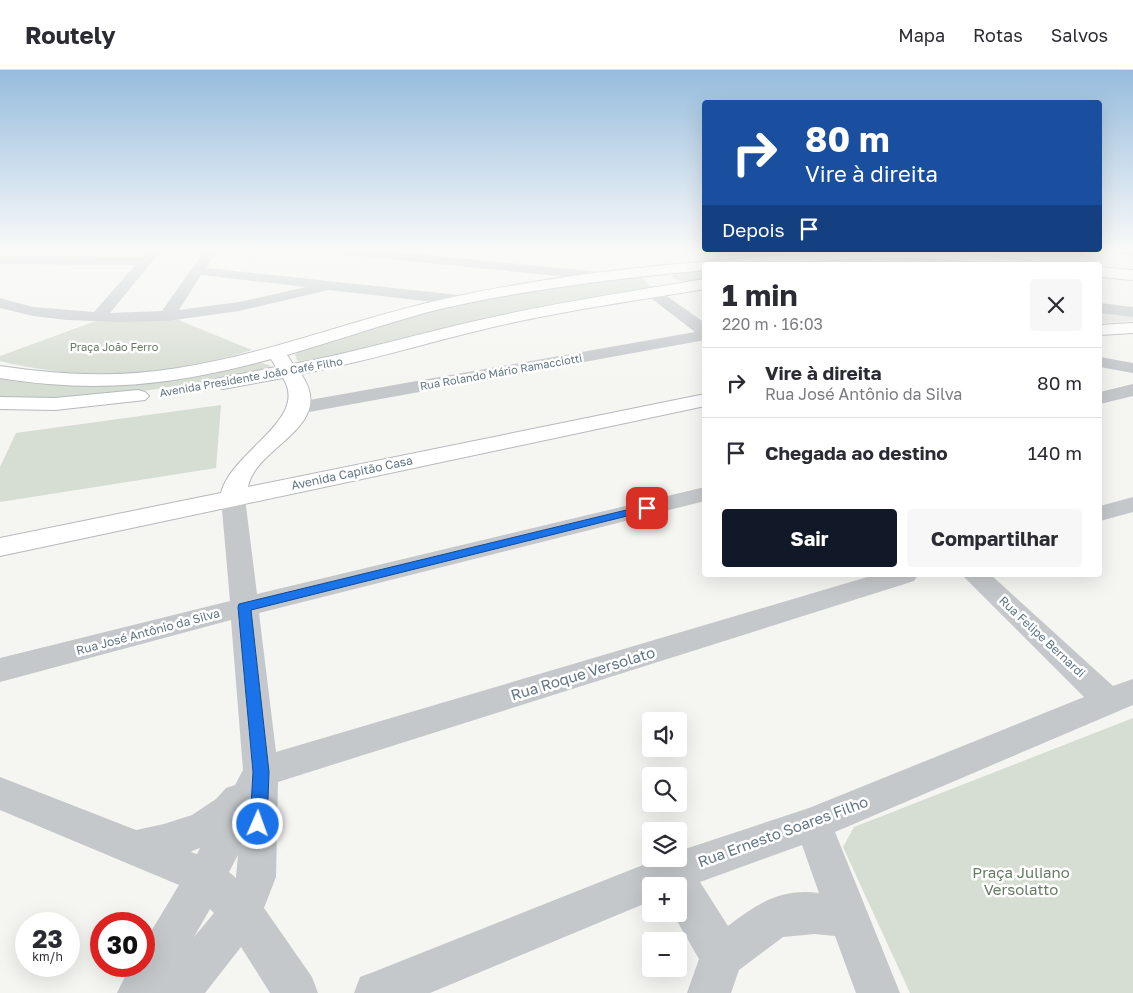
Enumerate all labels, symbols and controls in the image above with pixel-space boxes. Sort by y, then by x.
text: Routely [25,20,116,49]
text: Mapa [898,24,945,46]
text: Rotas [973,24,1023,46]
text: Salvos [1051,24,1108,46]
text: 80 m [805,118,890,160]
icon: right [722,120,787,185]
text: Vire à direita [805,160,938,187]
icon: arrive [795,215,823,243]
text: Depois [722,218,785,241]
text: 1 min [722,277,798,313]
button: close [1030,279,1082,331]
text: 220 m · 16:03 [722,314,823,334]
park label: Praça João Ferro [70,340,159,353]
street label: Rua Rolando Mário Ramacciotti [419,351,583,392]
street label: Avenida Presidente João Café Filho [158,354,344,399]
text: Vire à direita [765,361,882,384]
icon: right [722,369,750,397]
text: 80 m [1037,371,1082,394]
text: Rua José Antônio da Silva [765,384,962,404]
icon: arrive [722,439,750,467]
text: Chegada ao destino [765,441,948,464]
text: 140 m [1028,441,1082,464]
street label: Avenida Capitão Casa [290,452,414,493]
pin [626,487,668,529]
icon: arrive [633,494,661,522]
button: Sair [722,509,897,567]
button: Compartilhar [907,509,1082,567]
street label: Rua Felipe Bernardi [996,593,1089,680]
street label: Rua José Antônio da Silva [74,605,221,658]
street label: Rua Roque Versolato [508,643,657,704]
map controls [642,712,687,977]
button: sound [642,712,687,757]
button: search [642,767,687,812]
street label: Rua Ernesto Soares Filho [695,792,870,870]
position arrow [231,797,283,849]
button: layers [642,822,687,867]
park label: Praça Juliano Versolatto [972,863,1070,898]
button: + [642,877,687,922]
speed limit sign: 30 [90,912,155,977]
text: 23 [32,923,63,954]
button: − [642,932,687,977]
text: km/h [32,949,63,964]

